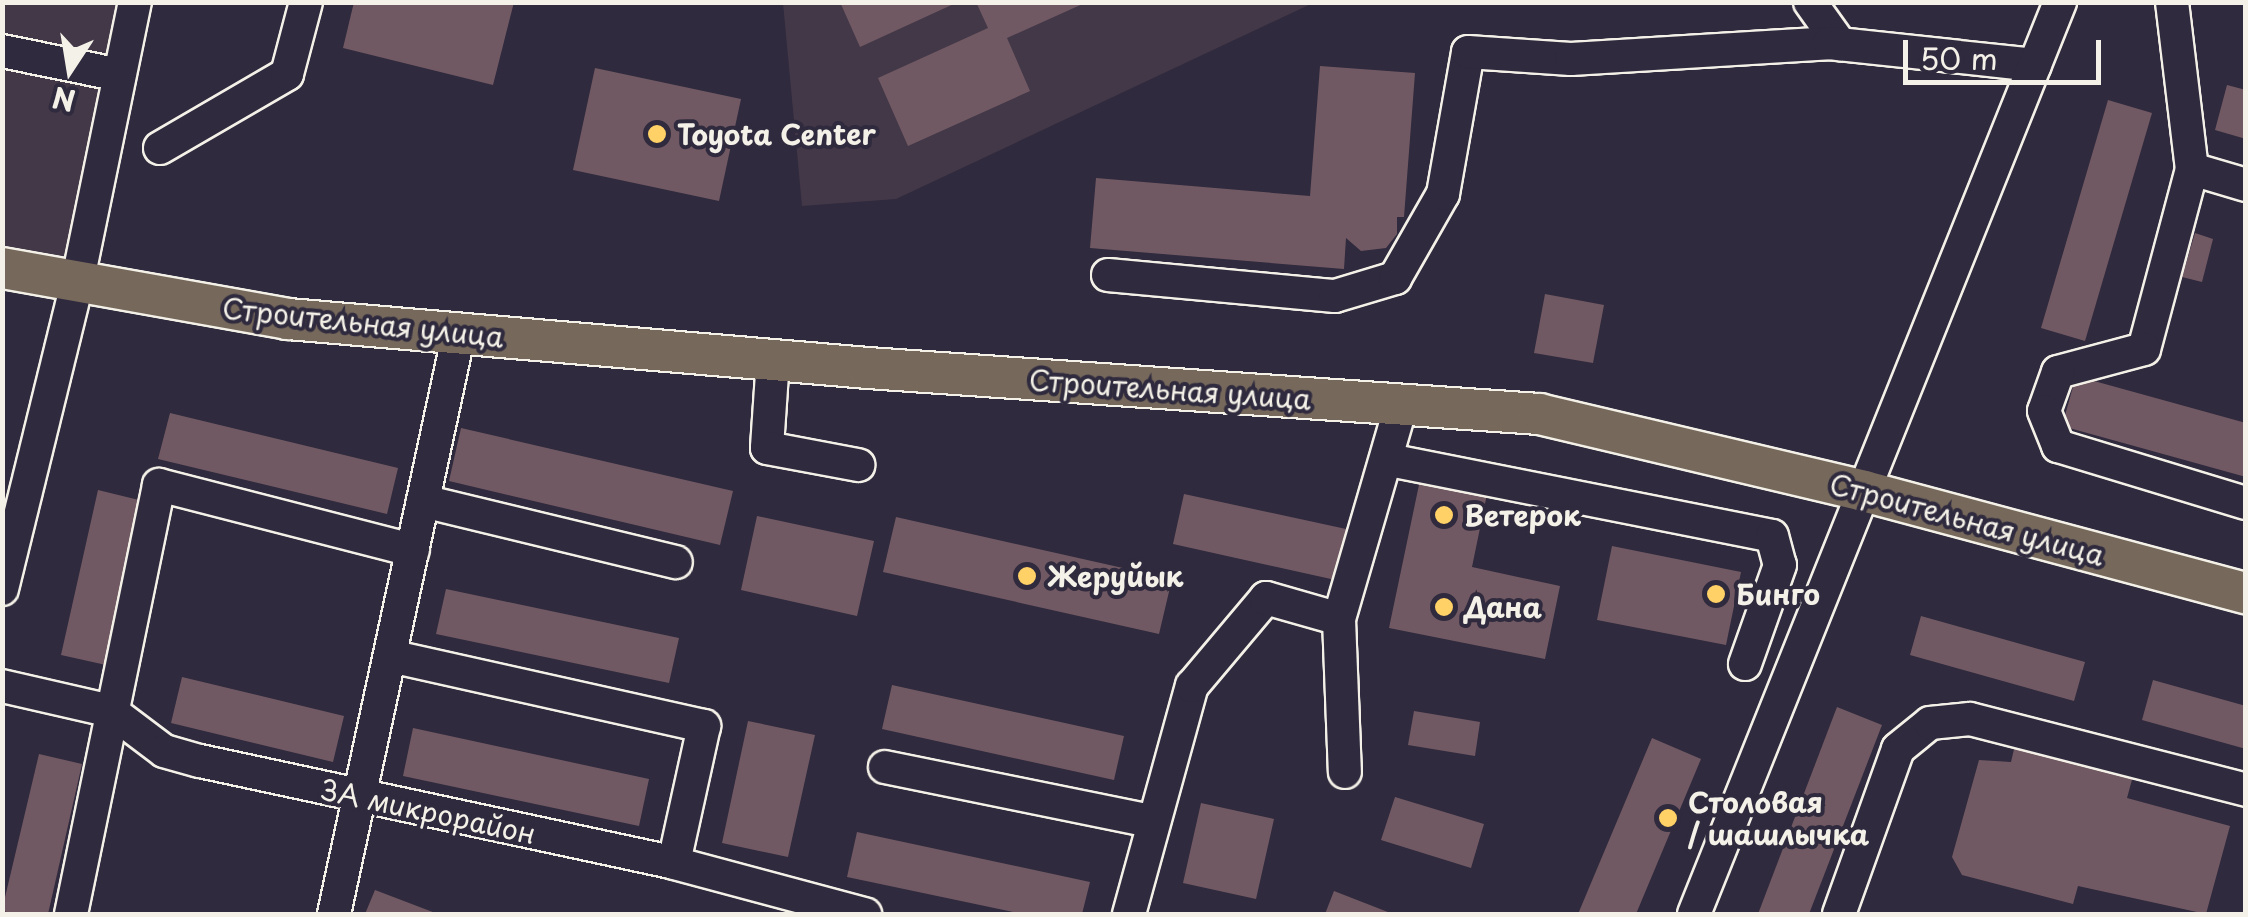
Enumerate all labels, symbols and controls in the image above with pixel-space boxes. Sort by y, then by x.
north arrow [20,20,120,120]
scale bar [1908,20,2106,82]
text: 50 m [1920,35,1998,80]
text: N [48,76,79,123]
place label: Toyota Center [677,117,878,151]
marker: Toyota Center [646,123,668,145]
street label: Строительная улица [220,290,506,354]
street label: Строительная улица [1027,362,1313,416]
street label: Строительная улица [1825,466,2109,572]
place label: Ветерок [1464,498,1581,532]
marker: Ветерок [1433,504,1455,526]
place label: Жеруйык [1047,559,1183,593]
marker: Жеруйык [1016,565,1038,587]
place label: Бинго [1736,577,1820,611]
marker: Бинго [1705,583,1727,605]
place label: Дана [1464,590,1542,624]
marker: Дана [1433,596,1455,618]
street label: 3А микрорайон [317,772,539,850]
place label: Столовая / шашлычка [1688,785,1870,851]
marker: Столовая / шашлычка [1657,807,1679,829]

